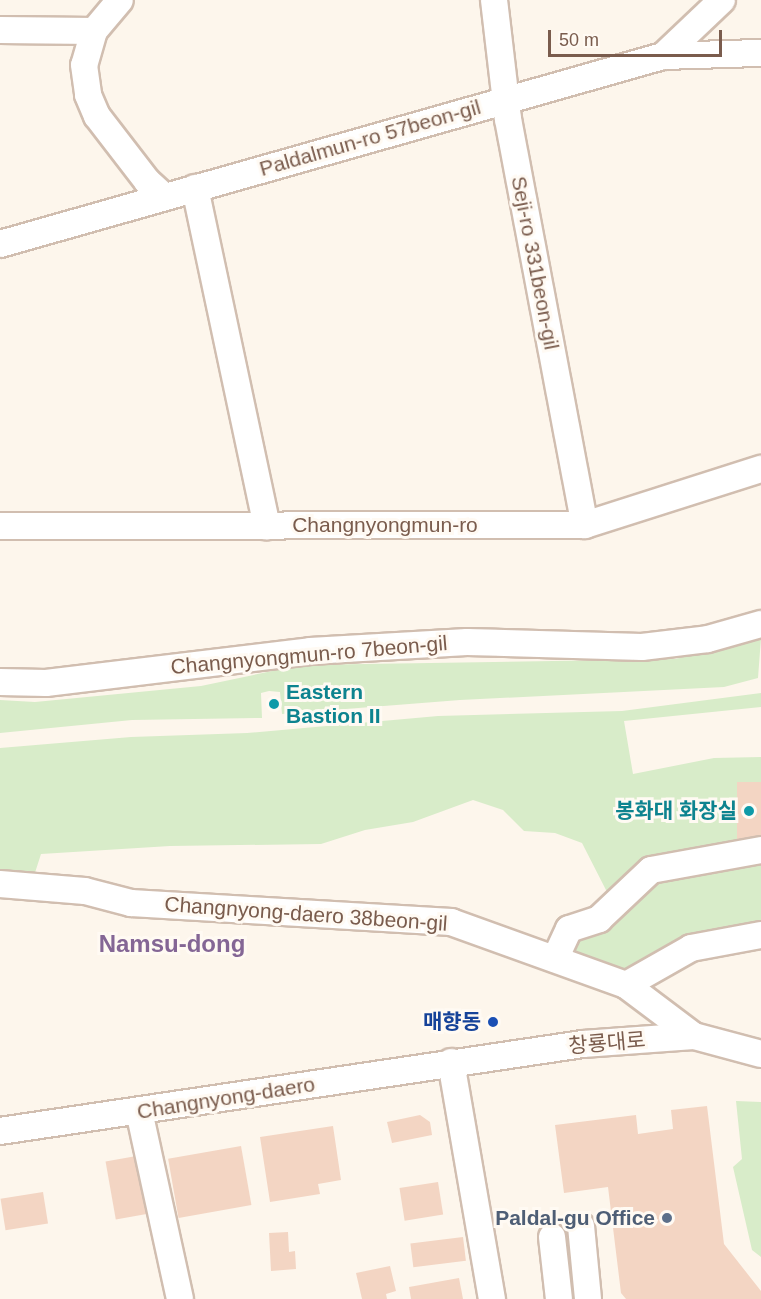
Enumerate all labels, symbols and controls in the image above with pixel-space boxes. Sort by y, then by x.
scale bar [551,18,725,56]
text: 50 m [559,30,599,50]
street label: Paldalmun-ro 57beon-gil [257,94,483,182]
street label: Seji-ro 331beon-gil [506,174,564,352]
street label: Changnyongmun-ro [292,512,478,538]
street label: Changnyongmun-ro 7beon-gil [170,630,448,680]
place label: Eastern Bastion II [286,679,381,729]
marker: Eastern Bastion II [267,697,281,711]
place label: 봉화대 화장실 [615,798,737,824]
marker: 봉화대 화장실 [742,804,756,818]
street label: Changnyong-daero 38beon-gil [164,892,448,936]
district label: Namsu-dong [99,930,245,958]
place label: 매향동 [423,1009,481,1035]
marker: 매향동 [486,1015,500,1029]
street label: 창룡대로 [567,1027,647,1059]
street label: Changnyong-daero [135,1071,317,1125]
place label: Paldal-gu Office [495,1205,655,1231]
marker: Paldal-gu Office [660,1211,674,1225]

